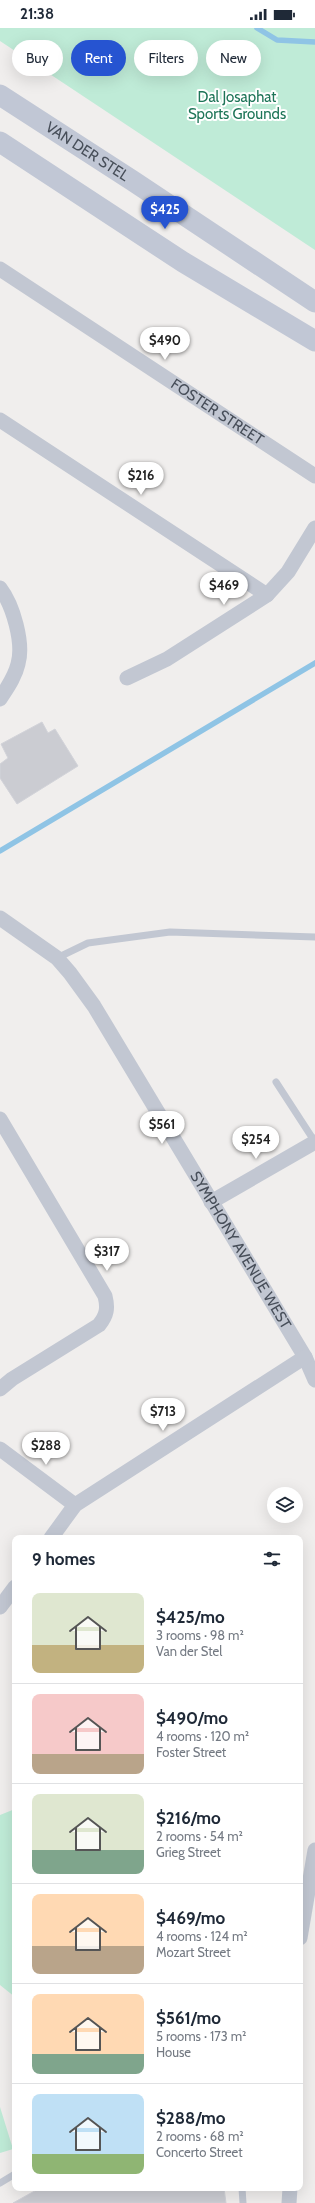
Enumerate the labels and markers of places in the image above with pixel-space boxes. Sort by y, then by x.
pin: $425 [141,196,189,230]
pin: $490 [141,327,189,361]
pin: $216 [117,462,165,496]
pin: $469 [200,572,248,606]
pin: $561 [138,1111,186,1145]
pin: $254 [232,1126,280,1160]
pin: $317 [83,1238,131,1272]
pin: $713 [139,1398,187,1432]
pin: $288 [22,1432,70,1466]

